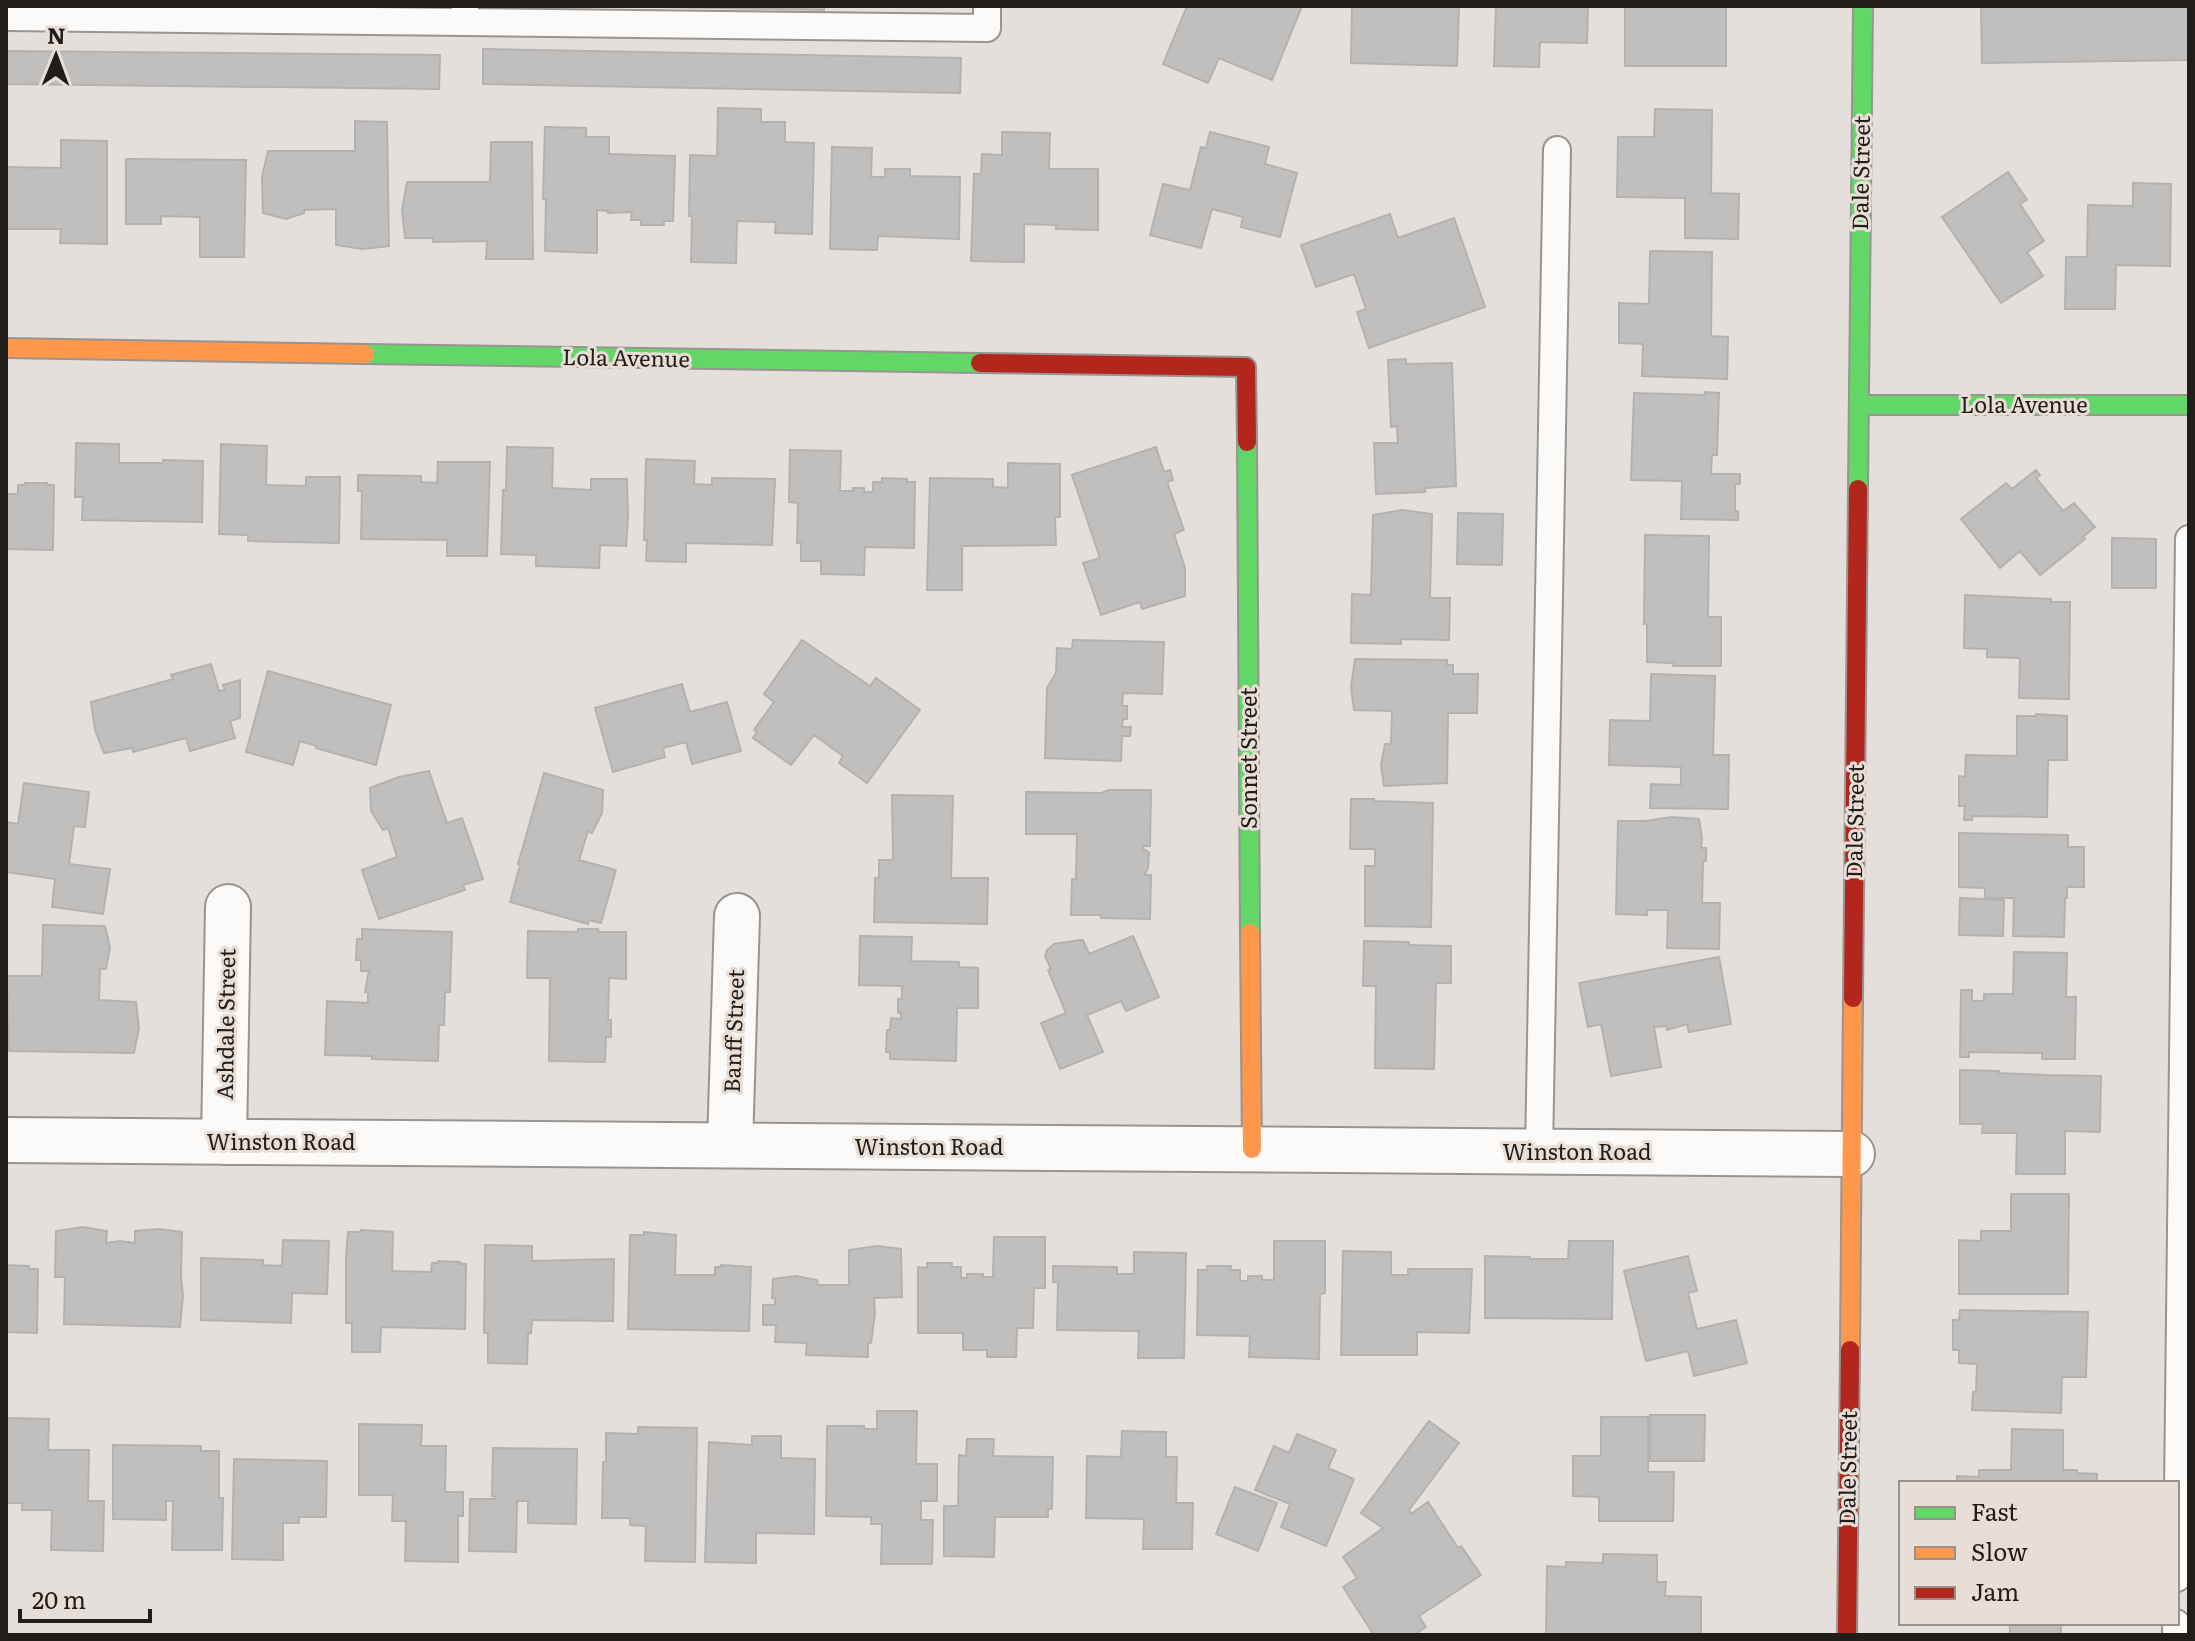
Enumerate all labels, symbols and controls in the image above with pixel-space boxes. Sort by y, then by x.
north arrow [16,16,96,96]
text: N [47,18,66,51]
street label: Dale Street [1842,115,1877,231]
street label: Lola Avenue [562,339,690,374]
street label: Lola Avenue [1960,387,2088,420]
street label: Sonnet Street [1231,687,1264,829]
street label: Dale Street [1836,763,1871,879]
street label: Ashdale Street [207,948,242,1100]
street label: Banff Street [714,968,751,1093]
street label: Winston Road [207,1124,355,1157]
street label: Winston Road [855,1129,1003,1162]
street label: Winston Road [1503,1134,1651,1167]
street label: Dale Street [1829,1410,1864,1526]
legend [1899,1481,2179,1625]
text: Fast [1971,1493,2018,1528]
text: Slow [1971,1533,2028,1568]
scale bar [20,1573,150,1623]
text: Jam [1971,1573,2019,1608]
text: 20 m [32,1581,86,1616]

